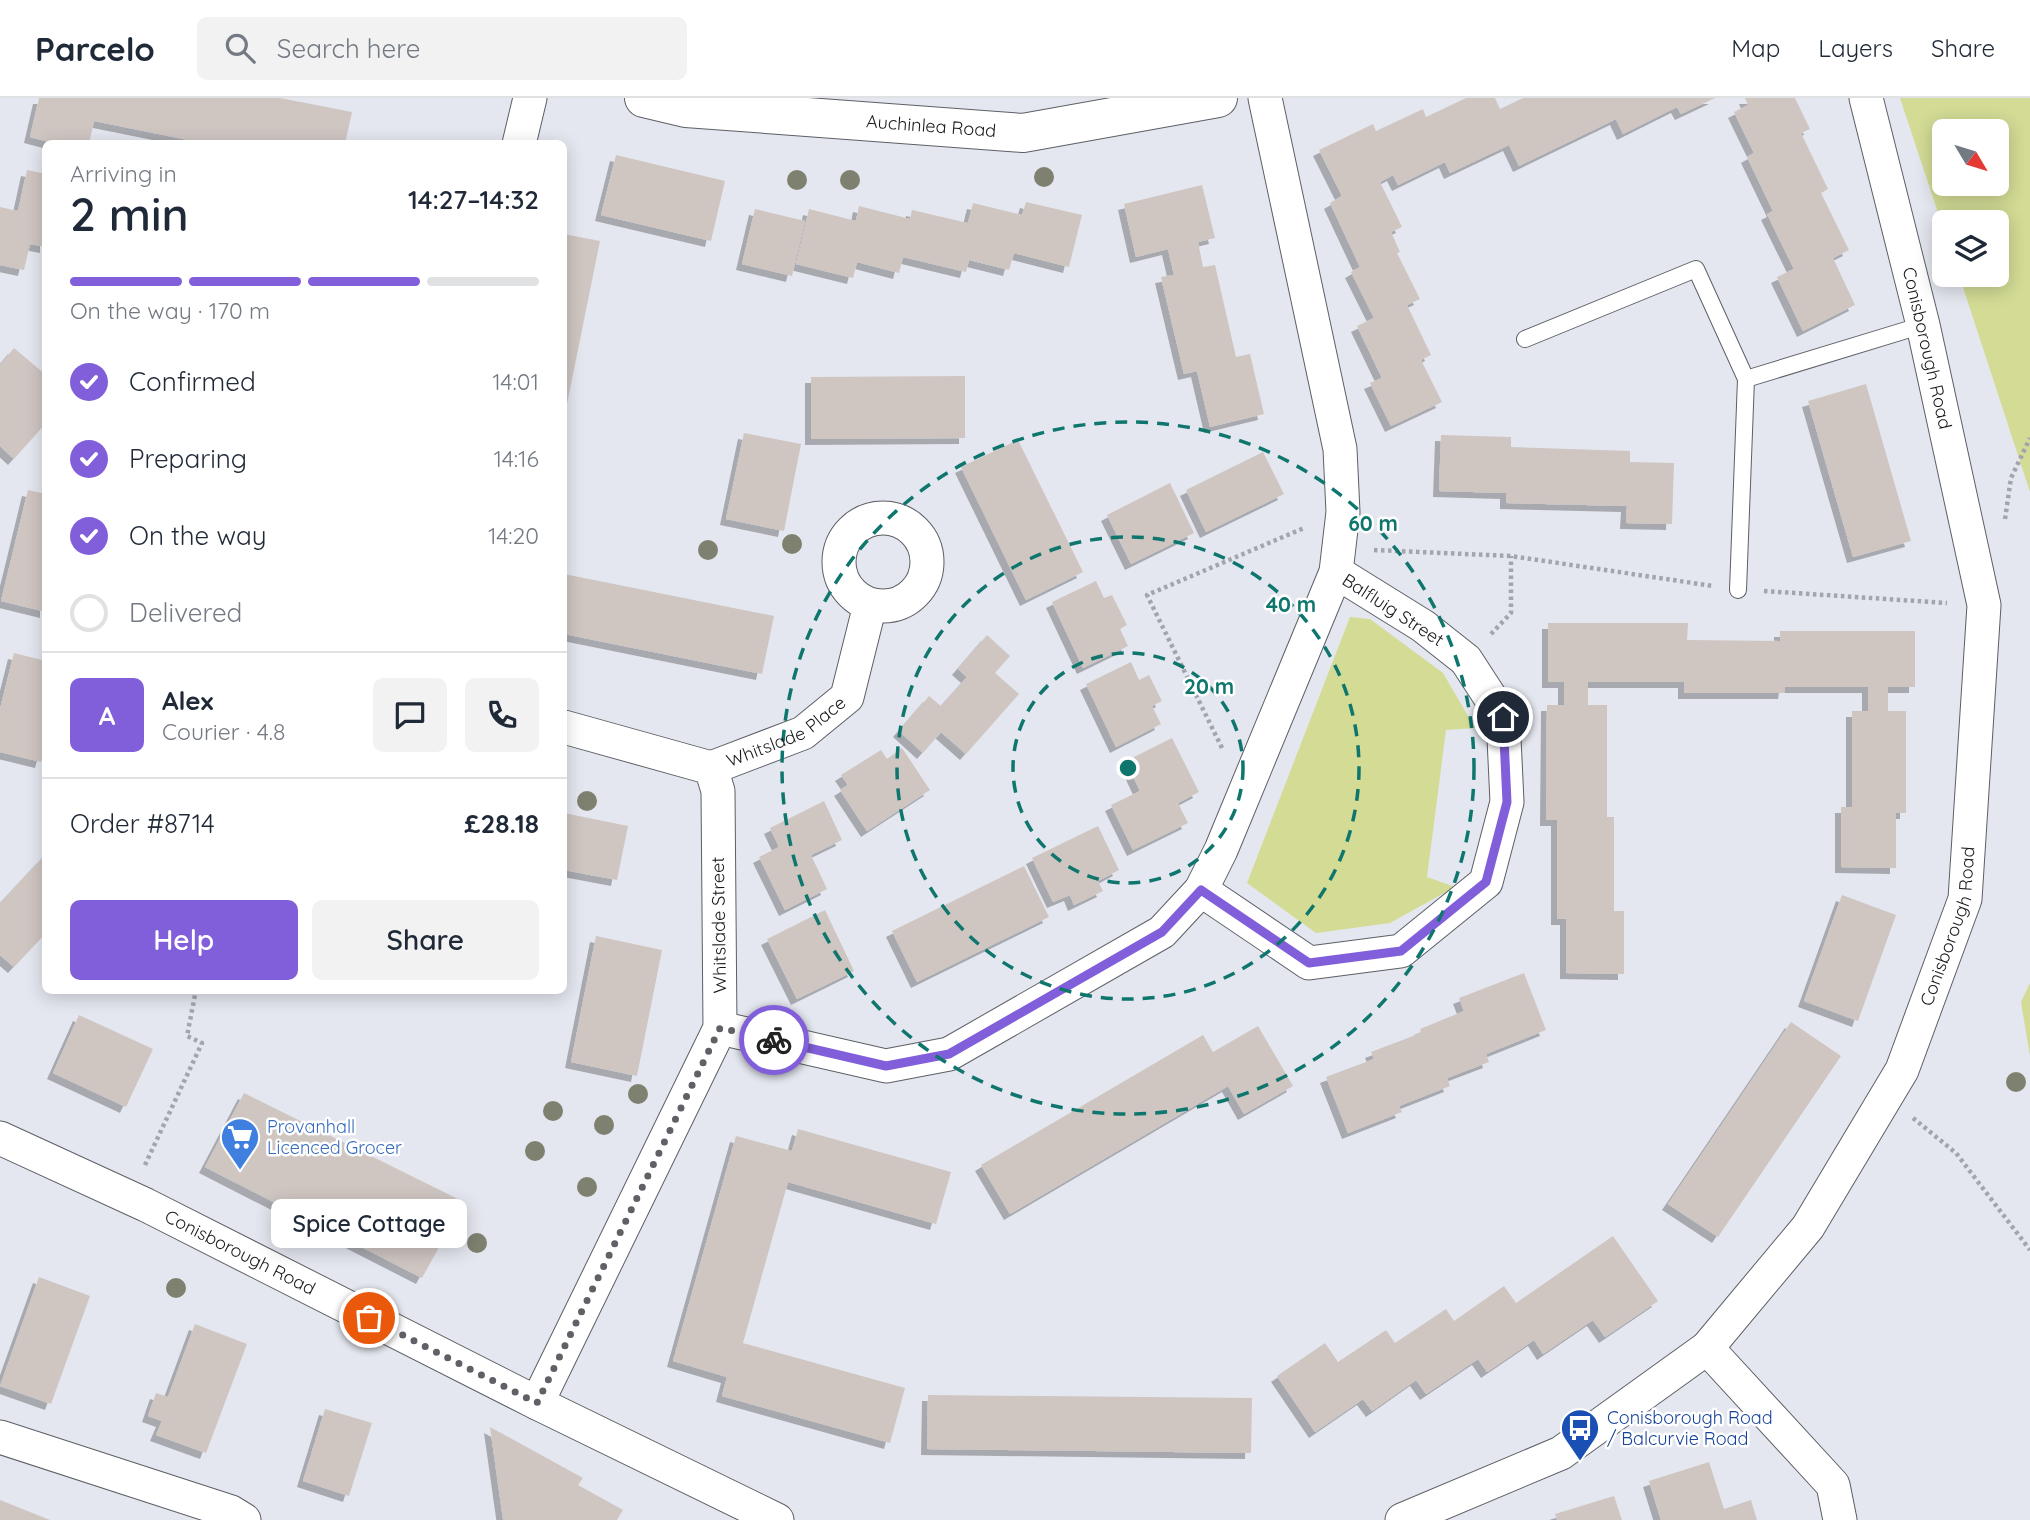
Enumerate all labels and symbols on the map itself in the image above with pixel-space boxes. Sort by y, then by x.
street label: Auchinlea Road [865,109,997,142]
north arrow [1932,119,2009,196]
street label: Conisborough Road [1898,265,1957,431]
text: 60 m [1348,510,1398,536]
street label: Balfluig Street [1338,568,1449,651]
text: 40 m [1266,591,1316,617]
text: 20 m [1184,673,1234,699]
pin [1473,687,1533,747]
street label: Whitslade Place [723,691,850,772]
centre of rings [1116,756,1140,780]
street label: Conisborough Road [1915,846,1979,1009]
street label: Whitslade Street [706,857,731,994]
courier [739,1005,809,1075]
place label: Provanhall Licenced Grocer [267,1115,402,1159]
supermarket icon: Provanhall Licenced Grocer [219,1116,261,1171]
callout: Spice Cottage [271,1199,467,1248]
street label: Conisborough Road [161,1204,319,1300]
pin [339,1288,399,1348]
place label: Conisborough Road / Balcurvie Road [1607,1406,1773,1450]
bus stop icon: Conisborough Road / Balcurvie Road [1559,1407,1601,1462]

